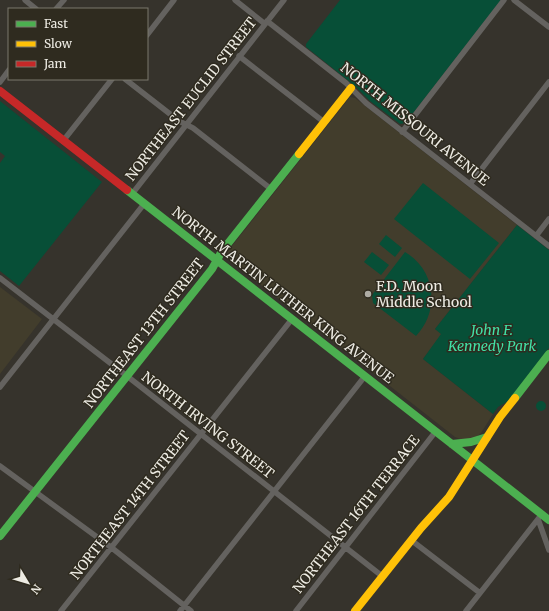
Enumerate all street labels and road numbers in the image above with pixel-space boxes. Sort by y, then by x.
street label: NORTHEAST EUCLID STREET [122,13,261,184]
street label: NORTH MISSOURI AVENUE [337,59,493,190]
street label: NORTH MARTIN LUTHER KING AVENUE [168,203,398,387]
street label: NORTHEAST 13TH STREET [80,254,208,411]
street label: NORTH IRVING STREET [138,368,278,483]
street label: NORTHEAST 14TH STREET [66,427,194,583]
street label: NORTHEAST 16TH TERRACE [289,431,423,597]

